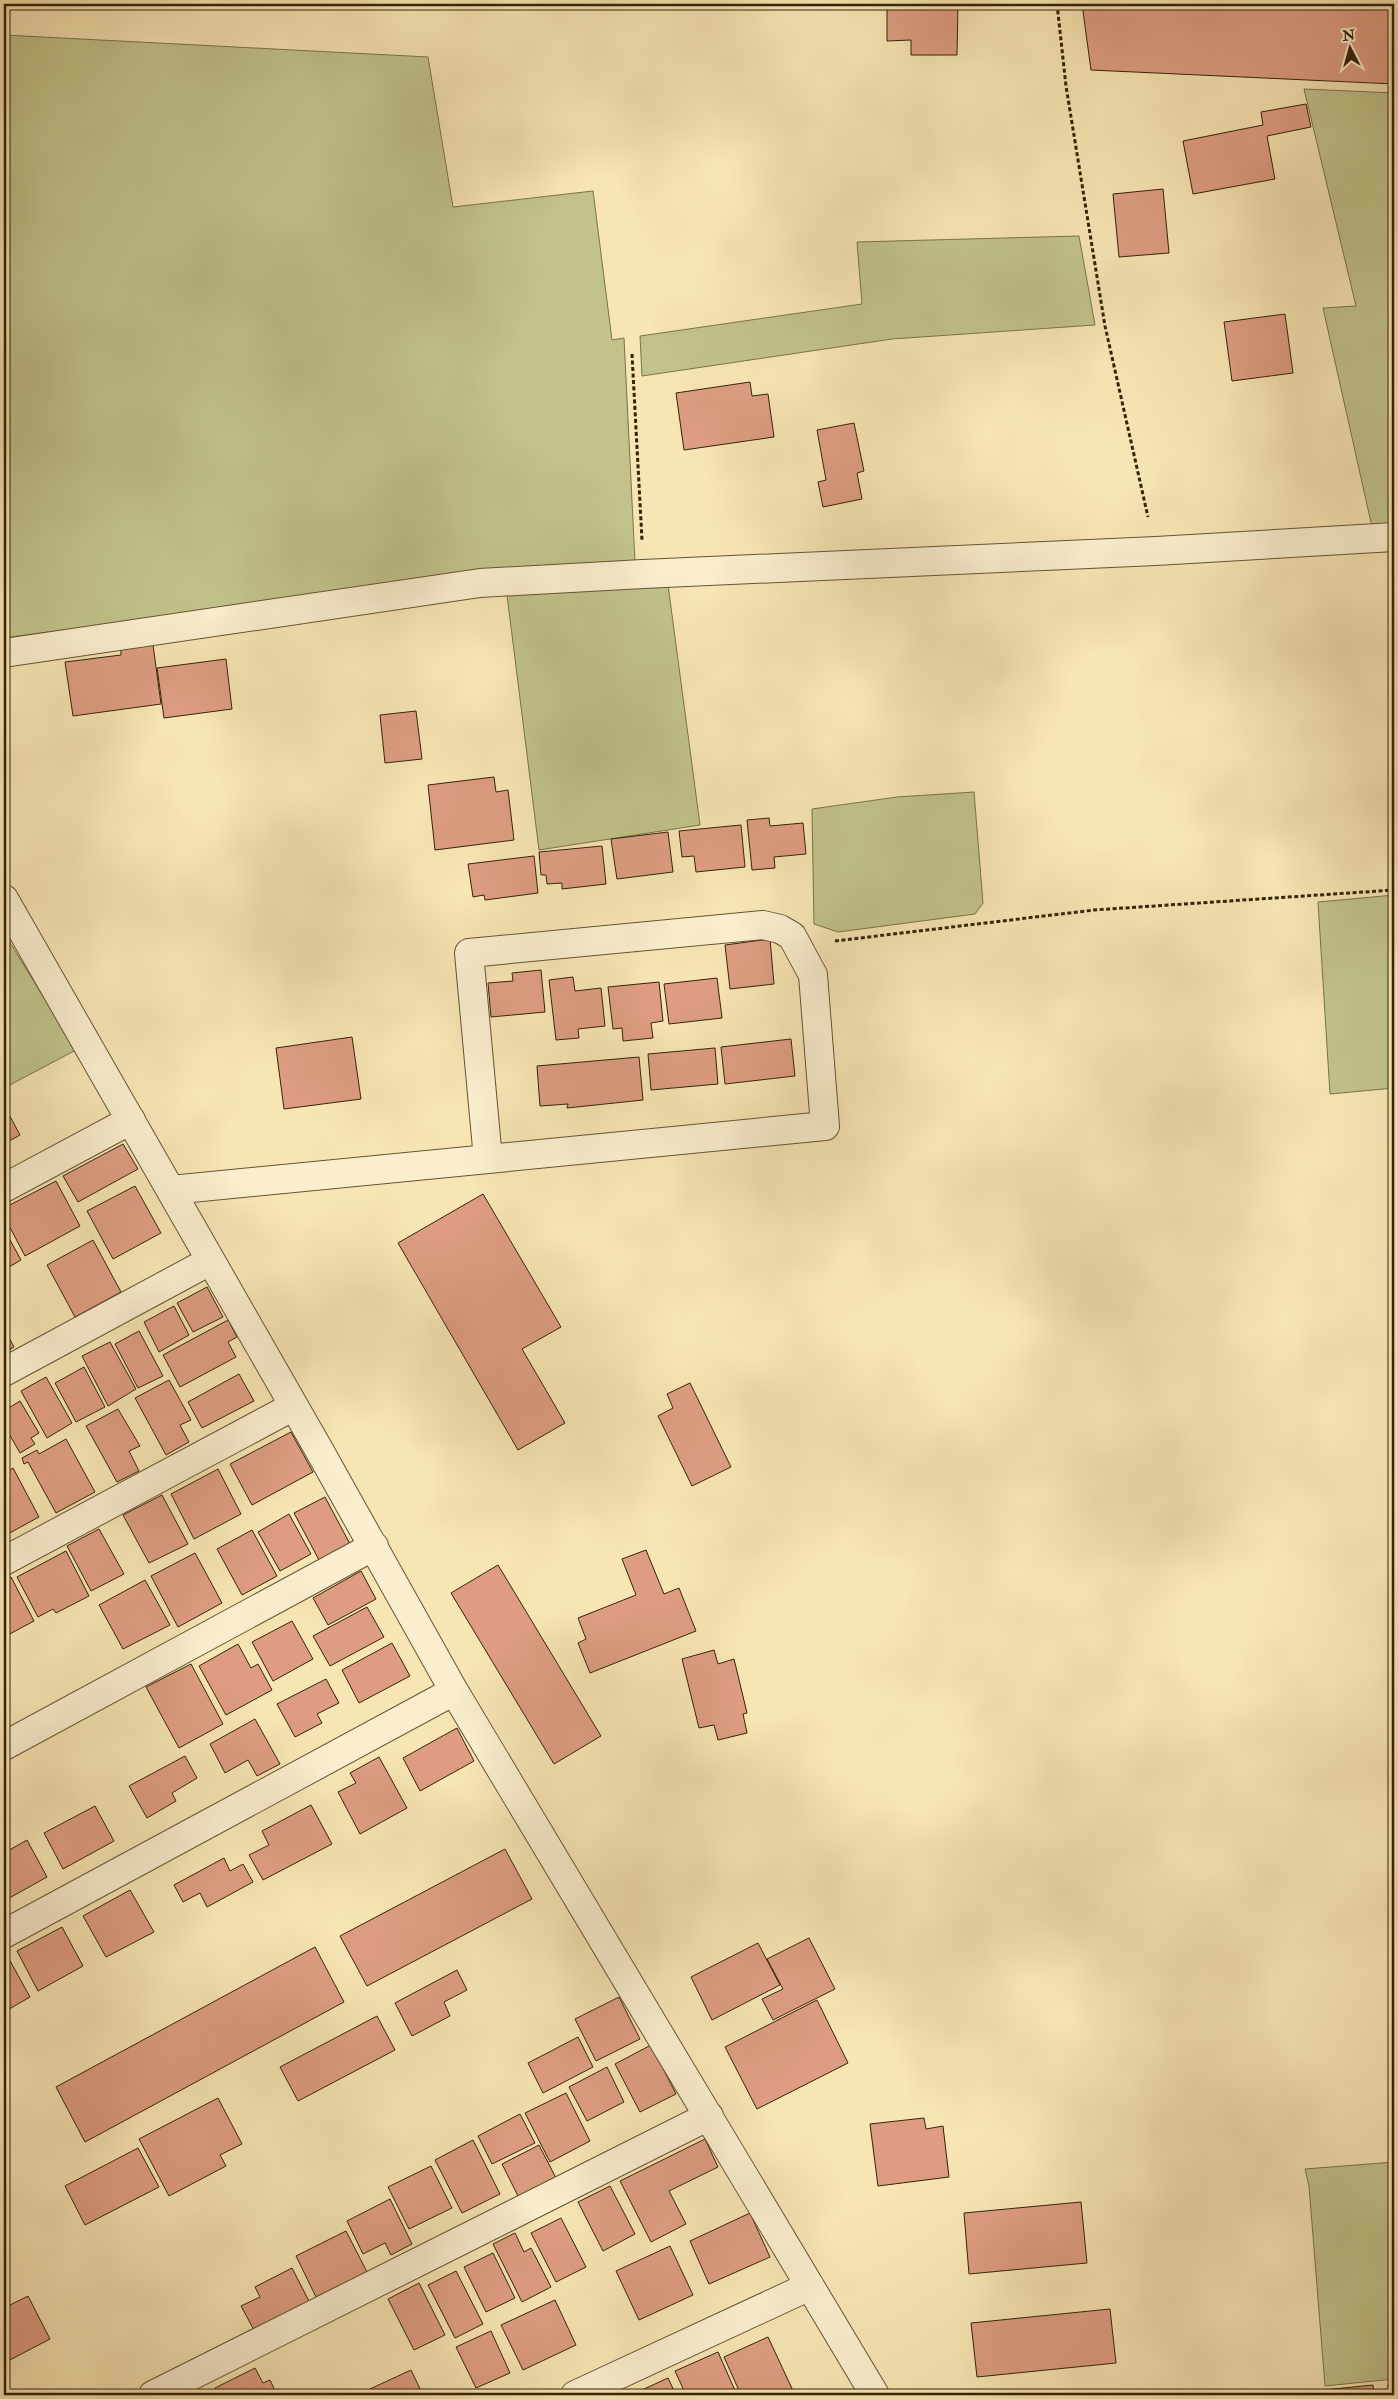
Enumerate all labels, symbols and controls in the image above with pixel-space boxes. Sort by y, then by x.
north arrow [1326,22,1376,72]
text: N [1341,26,1356,45]

